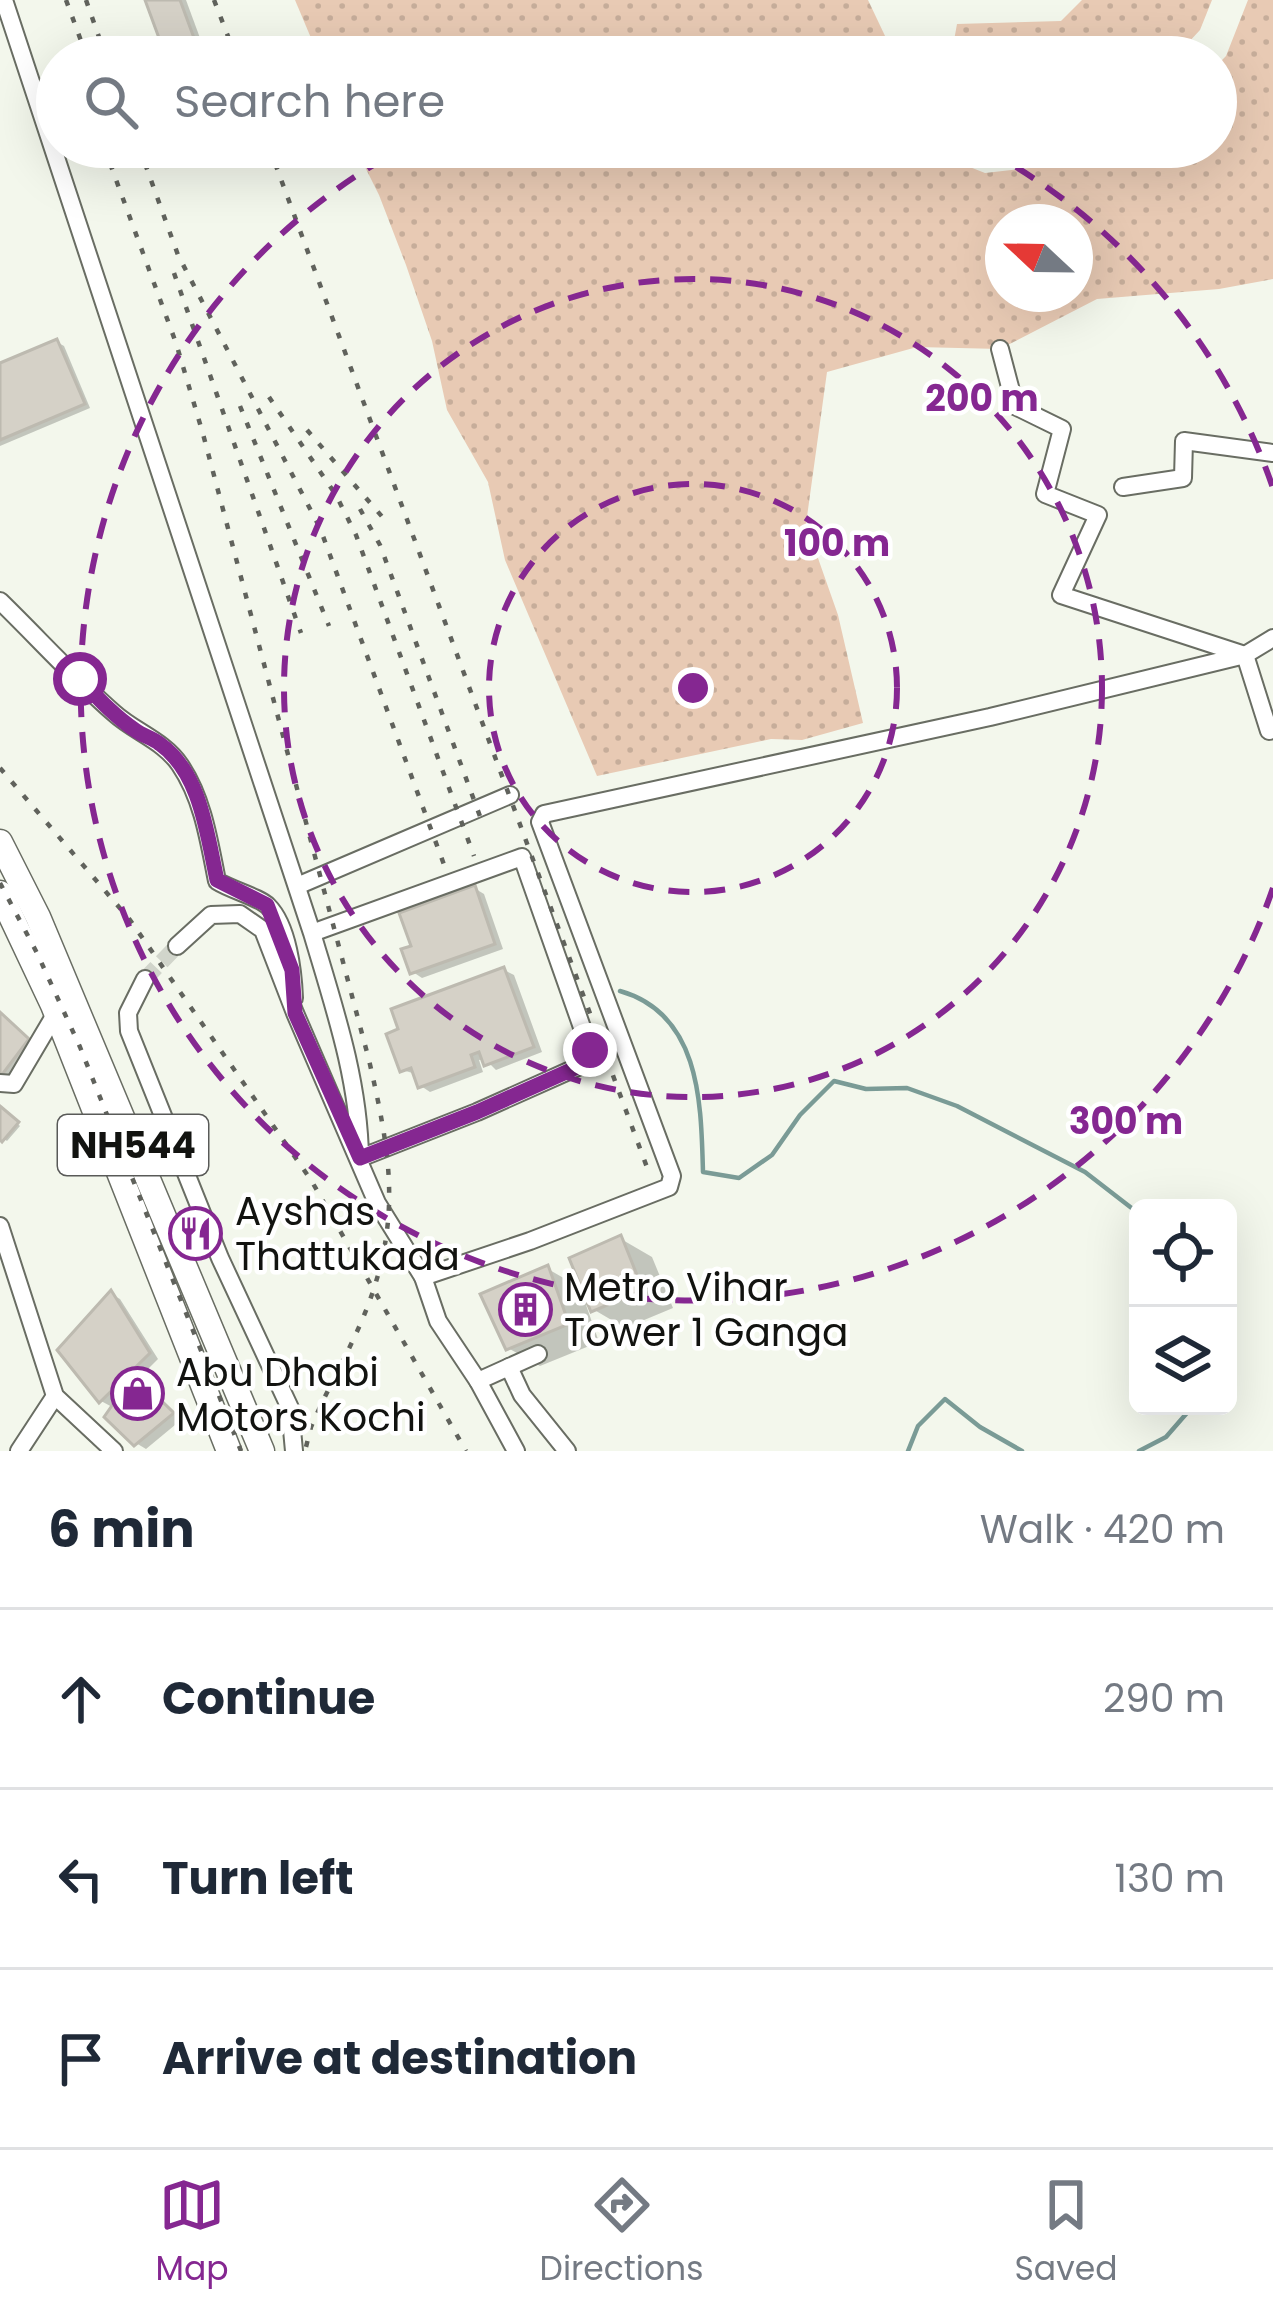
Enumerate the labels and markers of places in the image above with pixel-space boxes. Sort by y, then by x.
centre of rings [672,667,714,709]
place label: Ayshas Thattukada [235,1184,460,1284]
restaurant icon: Ayshas Thattukada [168,1205,224,1261]
place label: Metro Vihar Tower 1 Ganga [564,1260,848,1360]
building icon: Metro Vihar Tower 1 Ganga [497,1281,553,1337]
place label: Abu Dhabi Motors Kochi [176,1345,426,1445]
shop icon: Abu Dhabi Motors Kochi [109,1366,165,1422]

